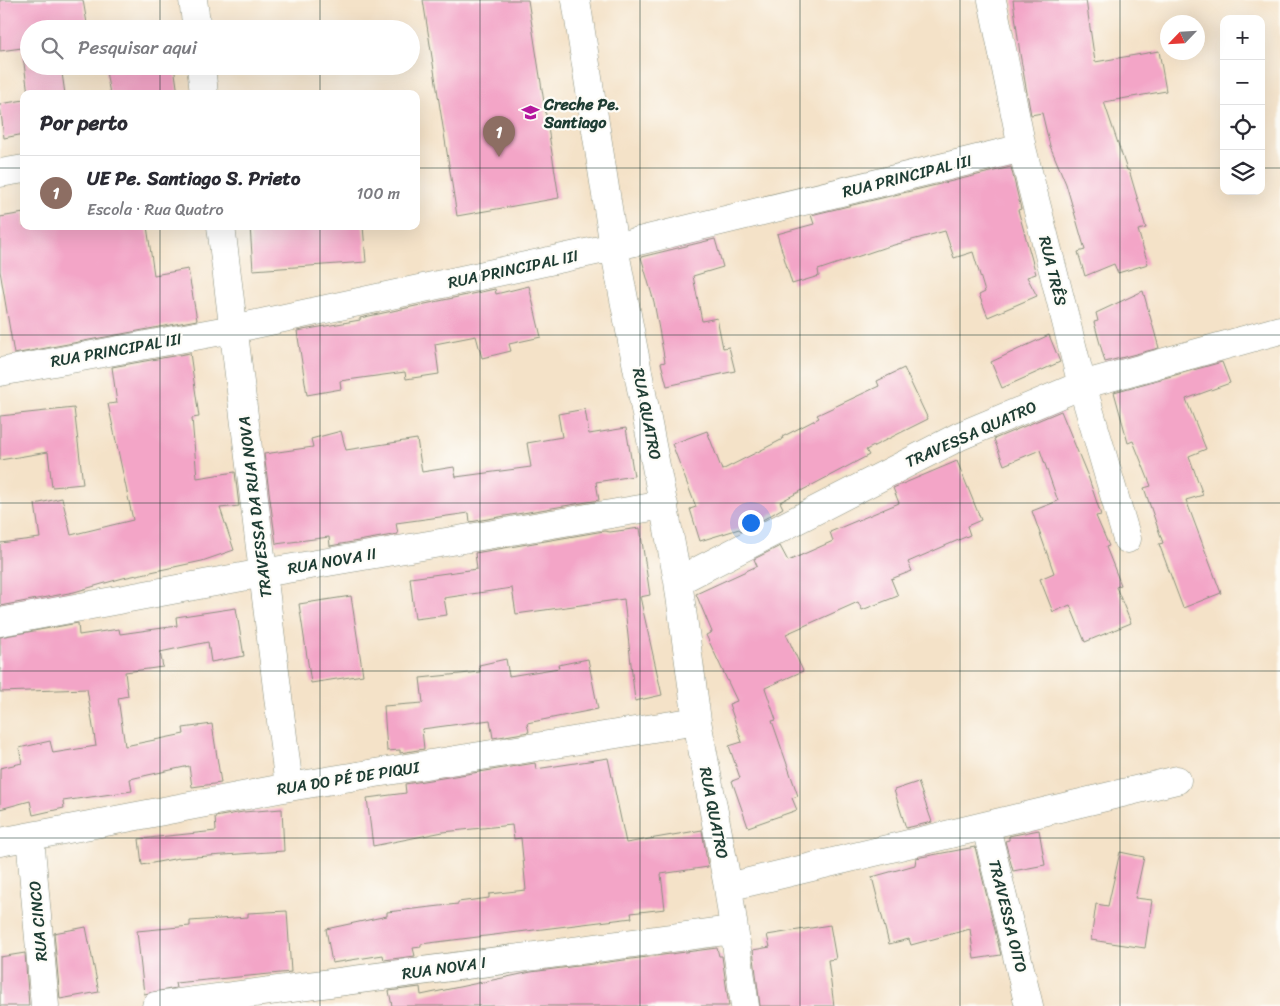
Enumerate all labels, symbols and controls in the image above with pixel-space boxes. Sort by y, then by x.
north arrow [1160,15,1205,60]
map controls [1220,15,1265,195]
button: + [1220,15,1265,60]
search box [20,20,420,75]
text: Pesquisar aqui [78,31,197,64]
icon: search [38,34,66,62]
button: − [1220,60,1265,105]
place label: Creche Pe. Santiago [543,90,620,137]
school or university icon: Creche Pe. Santiago [520,103,540,123]
text: Por perto [40,104,128,142]
button: locate [1220,105,1265,150]
pin: 1 [483,116,515,157]
street label: RUA PRINCIPAL III [839,146,975,206]
button: layers [1220,150,1265,195]
text: UE Pe. Santiago S. Prieto [87,162,300,195]
text: 1 [53,179,59,208]
text: 100 m [356,179,400,208]
text: Escola · Rua Quatro [87,195,224,224]
street label: RUA TRÊS [1030,233,1076,309]
street label: RUA PRINCIPAL III [445,241,581,297]
street label: RUA PRINCIPAL III [48,324,184,376]
street label: RUA QUATRO [624,366,670,462]
street label: TRAVESSA QUATRO [900,392,1042,476]
street label: TRAVESSA DA RUA NOVA [229,415,281,599]
your location [738,510,764,536]
street label: RUA NOVA II [285,539,379,583]
street label: RUA DO PÉ DE PIQUI [275,752,423,804]
street label: RUA QUATRO [691,765,737,861]
street label: TRAVESSA OITO [980,856,1036,976]
street label: RUA CINCO [20,880,56,962]
street label: RUA NOVA I [400,948,488,988]

